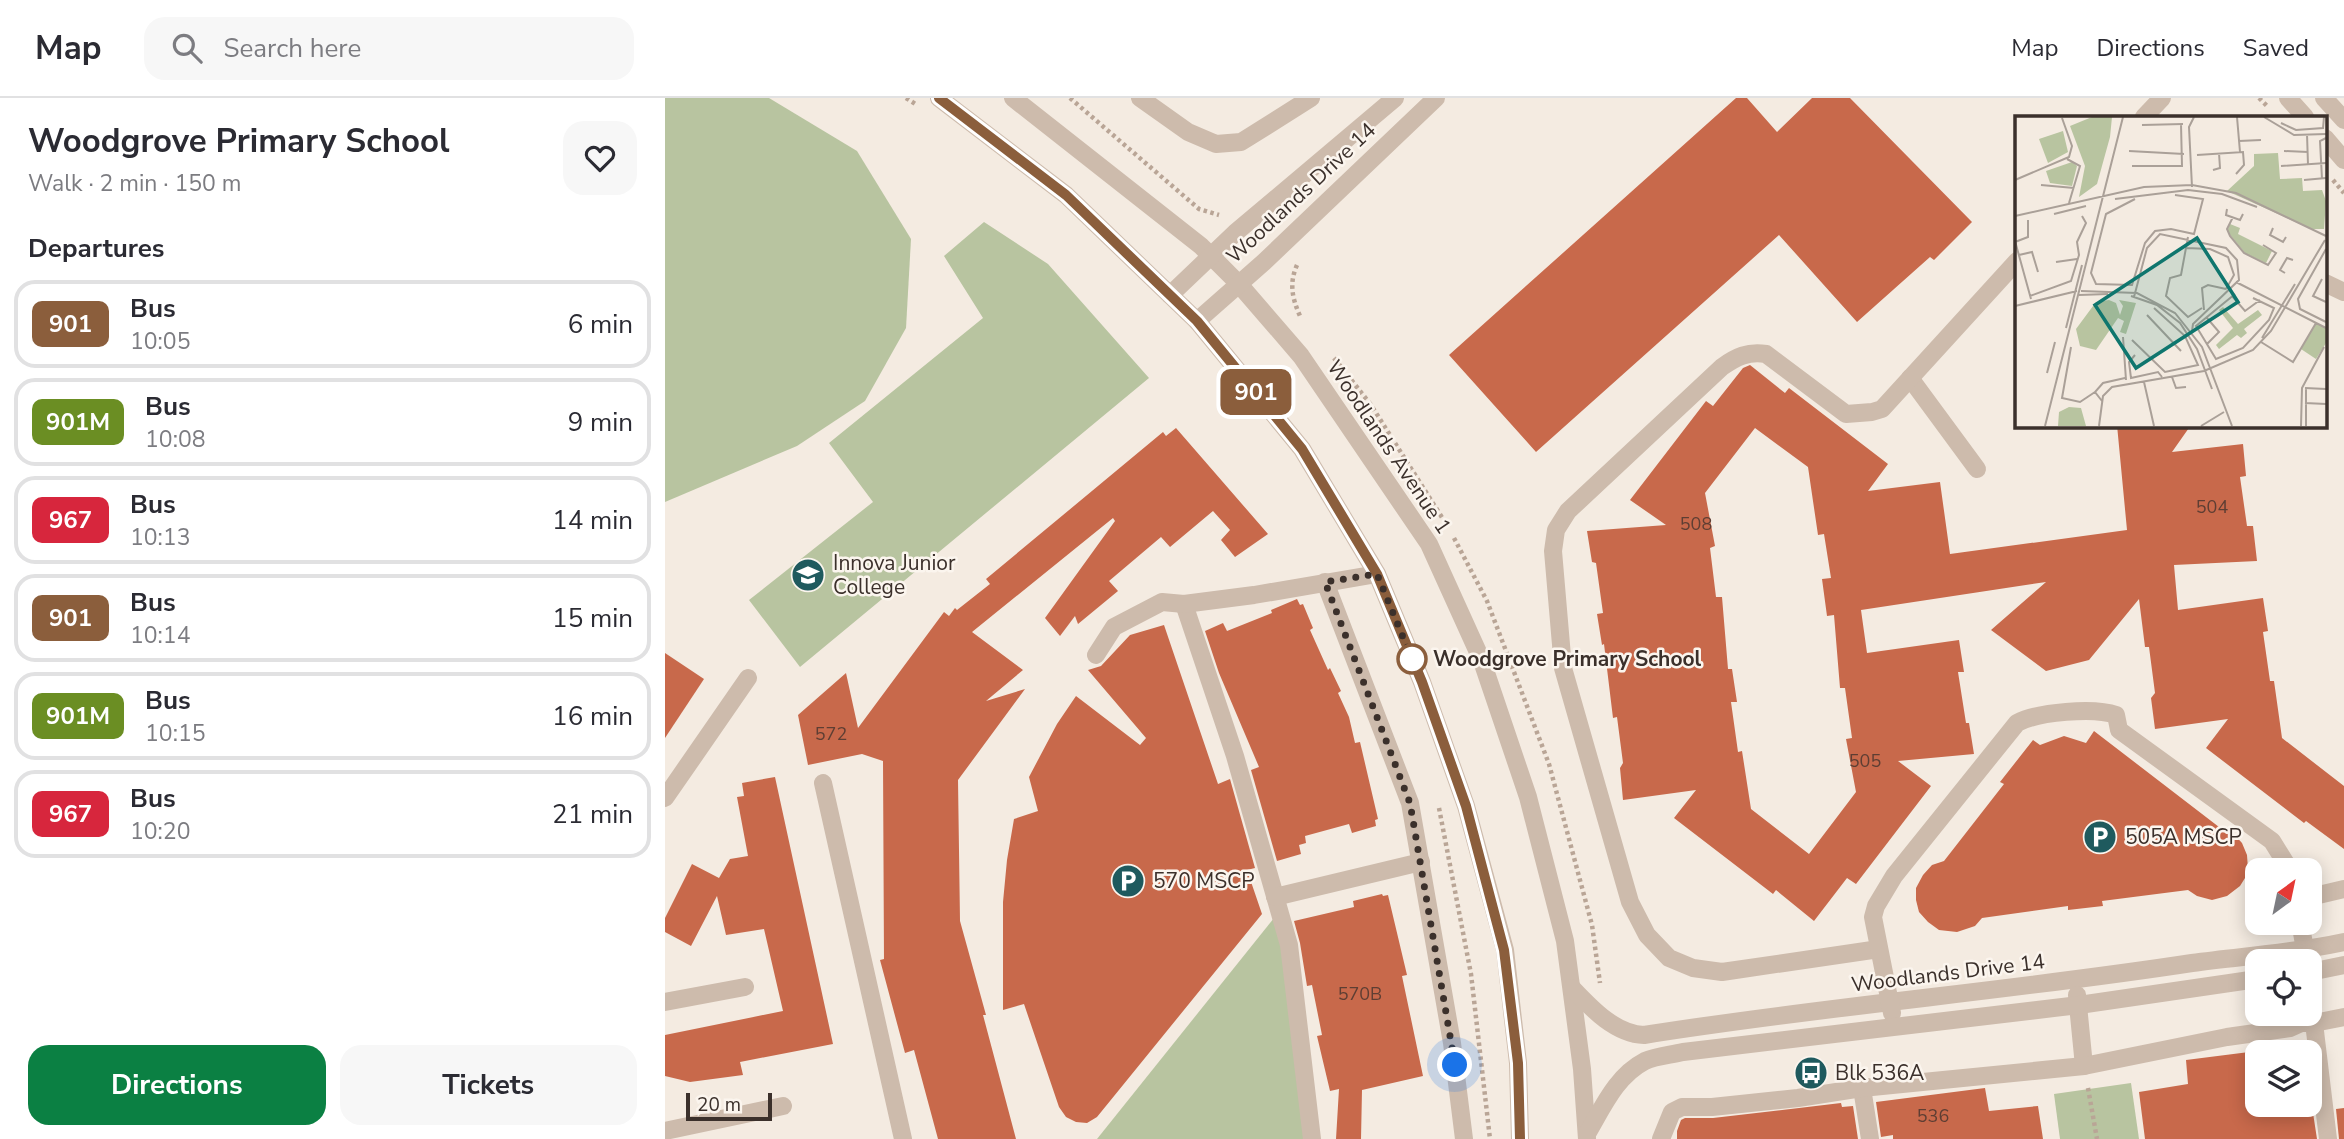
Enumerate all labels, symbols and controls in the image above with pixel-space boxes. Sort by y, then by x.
search box [144,17,634,80]
text: Map [35,26,102,71]
icon: search [168,29,206,67]
text: Search here [224,31,361,66]
text: Map [2011,32,2058,64]
text: Directions [2096,32,2205,64]
text: Saved [2243,32,2309,64]
street label: Woodlands Drive 14 [1220,116,1382,270]
inset map [2015,116,2326,427]
text: Woodgrove Primary School [28,119,450,164]
button: heart [563,121,637,195]
text: Walk · 2 min · 150 m [28,168,241,199]
text: Departures [28,231,164,266]
text: Bus [130,291,176,326]
text: 6 min [568,307,633,342]
text: 901 [49,308,92,340]
text: 10:05 [130,326,190,357]
street label: Woodlands Avenue 1 [1320,355,1458,539]
line badge: 901 [1216,369,1296,415]
text: 901 [1234,376,1278,408]
text: Bus [145,389,191,424]
text: 9 min [568,405,633,440]
text: 901M [46,406,110,438]
text: 10:08 [145,424,206,455]
text: Bus [130,487,176,522]
house number: 504 [2196,495,2228,519]
text: 14 min [552,503,633,538]
text: 967 [49,504,92,536]
house number: 508 [1680,512,1712,536]
text: 10:13 [130,522,190,553]
place label: Innova Junior College [833,549,956,601]
school or university icon: Innova Junior College [789,556,827,594]
text: Bus [130,585,176,620]
text: 15 min [552,601,633,636]
text: 901 [49,602,92,634]
text: 10:14 [130,620,190,651]
marker: Woodgrove Primary School [1397,644,1427,674]
place label: Woodgrove Primary School [1433,645,1702,673]
text: Bus [145,683,191,718]
text: 16 min [552,699,633,734]
text: 901M [46,700,110,732]
text: 10:15 [145,718,206,749]
house number: 572 [815,722,847,746]
house number: 505 [1849,749,1881,773]
text: Bus [130,781,176,816]
text: 21 min [552,797,633,832]
text: 967 [49,798,92,830]
text: 10:20 [130,816,190,847]
parking icon: 505A MSCP [2081,818,2119,856]
place label: 505A MSCP [2125,823,2242,851]
north arrow [2245,858,2322,934]
map controls [2245,858,2322,1117]
parking icon: 570 MSCP [1109,862,1147,900]
place label: 570 MSCP [1153,867,1255,895]
street label: Woodlands Drive 14 [1850,947,2046,999]
button: locate [2245,949,2322,1026]
house number: 570B [1338,982,1382,1006]
button: layers [2245,1040,2322,1117]
button: Directions [28,1045,326,1125]
button: Tickets [340,1045,637,1125]
your location [1437,1047,1472,1082]
bus stop icon: Blk 536A [1792,1054,1830,1092]
place label: Blk 536A [1835,1059,1924,1087]
scale bar [686,1090,772,1122]
text: 20 m [697,1092,741,1118]
house number: 536 [1917,1104,1949,1128]

